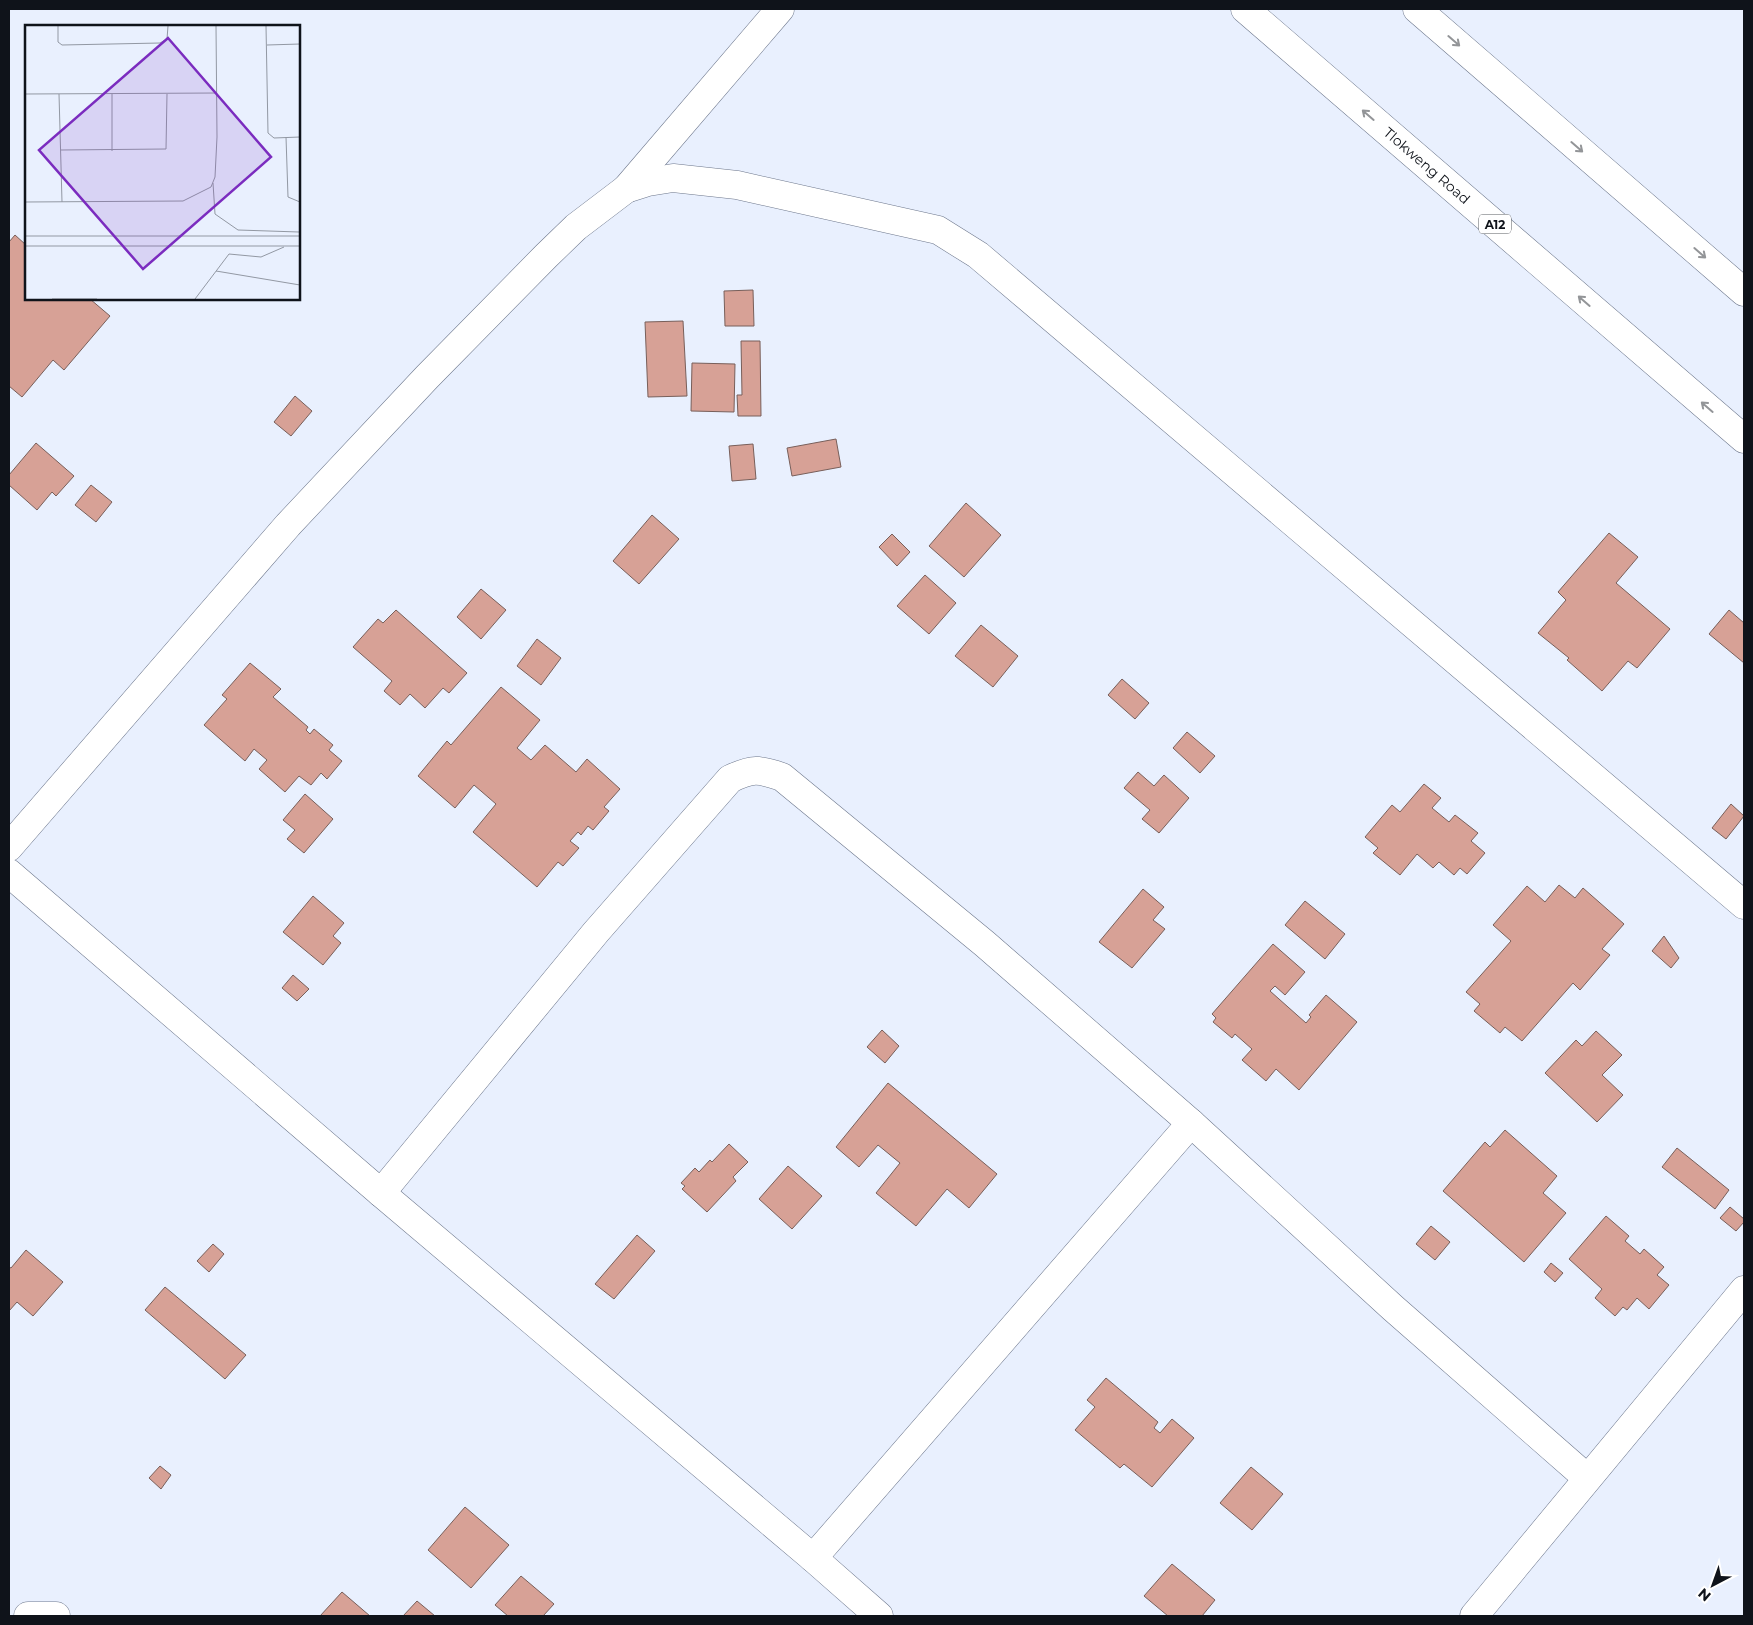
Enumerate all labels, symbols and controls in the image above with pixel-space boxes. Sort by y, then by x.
inset map [25,25,300,300]
one-way arrow [1447,35,1460,46]
one-way arrow [1362,109,1375,121]
street label: Tlokweng Road [1380,123,1474,208]
one-way arrow [1570,141,1583,153]
road number: A12 [1479,214,1511,233]
one-way arrow [1693,248,1706,259]
one-way arrow [1578,296,1591,307]
one-way arrow [1701,402,1714,413]
north arrow [1688,1560,1738,1610]
text: N [1694,1584,1715,1605]

